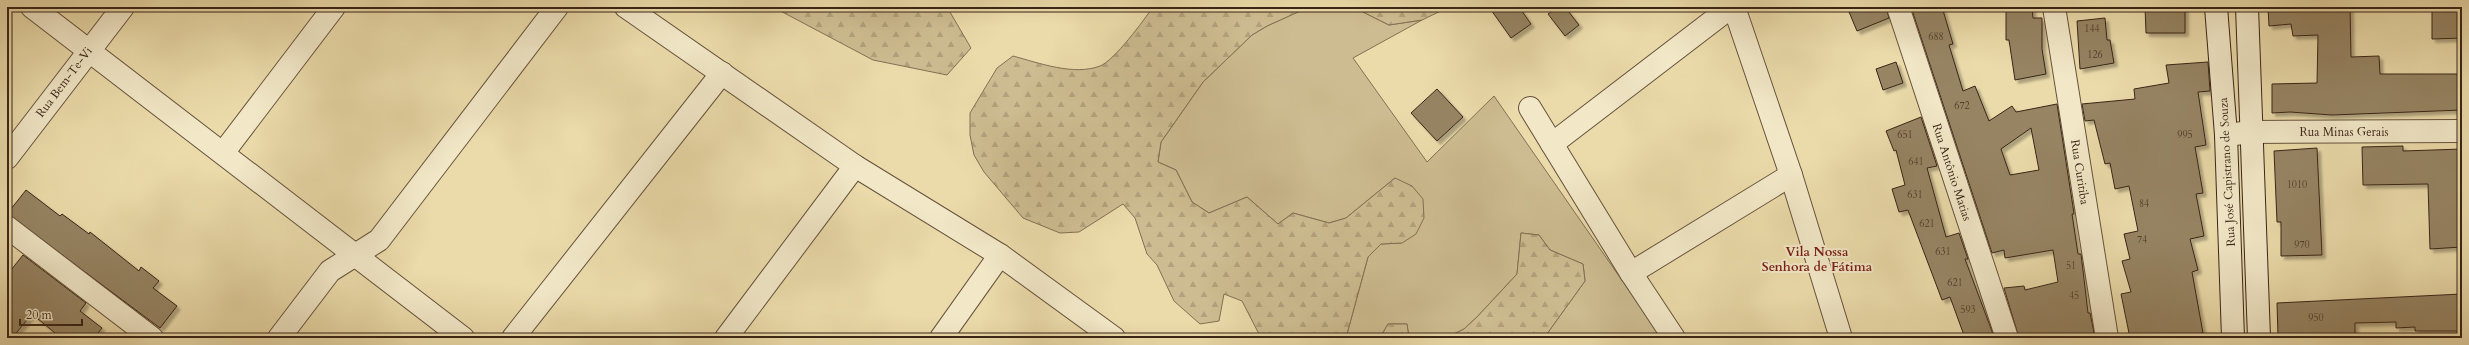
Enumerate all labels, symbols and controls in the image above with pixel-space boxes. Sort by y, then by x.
house number: 144 [2084,22,2100,36]
house number: 688 [1928,30,1944,44]
street label: Rua Bem-Te-Vi [32,43,96,120]
house number: 126 [2087,48,2103,62]
street label: Rua José Capistrano de Souza [2215,96,2239,247]
house number: 672 [1954,99,1970,113]
street label: Rua Antônio Matias [1929,121,1975,223]
street label: Rua Minas Gerais [2299,124,2389,140]
house number: 651 [1897,128,1913,142]
house number: 995 [2177,128,2193,142]
street label: Rua Curitiba [2067,138,2093,206]
house number: 641 [1908,155,1924,169]
house number: 1010 [2287,178,2307,192]
house number: 631 [1907,188,1923,202]
house number: 84 [2139,197,2149,211]
house number: 621 [1919,217,1935,231]
house number: 74 [2137,233,2147,247]
house number: 970 [2294,238,2310,252]
district label: Vila Nossa Senhora de Fátima [1762,243,1873,276]
house number: 631 [1935,245,1951,259]
house number: 51 [2066,259,2076,273]
house number: 621 [1947,276,1963,290]
house number: 45 [2069,289,2079,303]
scale bar [20,301,82,327]
house number: 593 [1960,303,1976,317]
text: 20 m [26,307,53,323]
house number: 950 [2308,311,2324,325]

